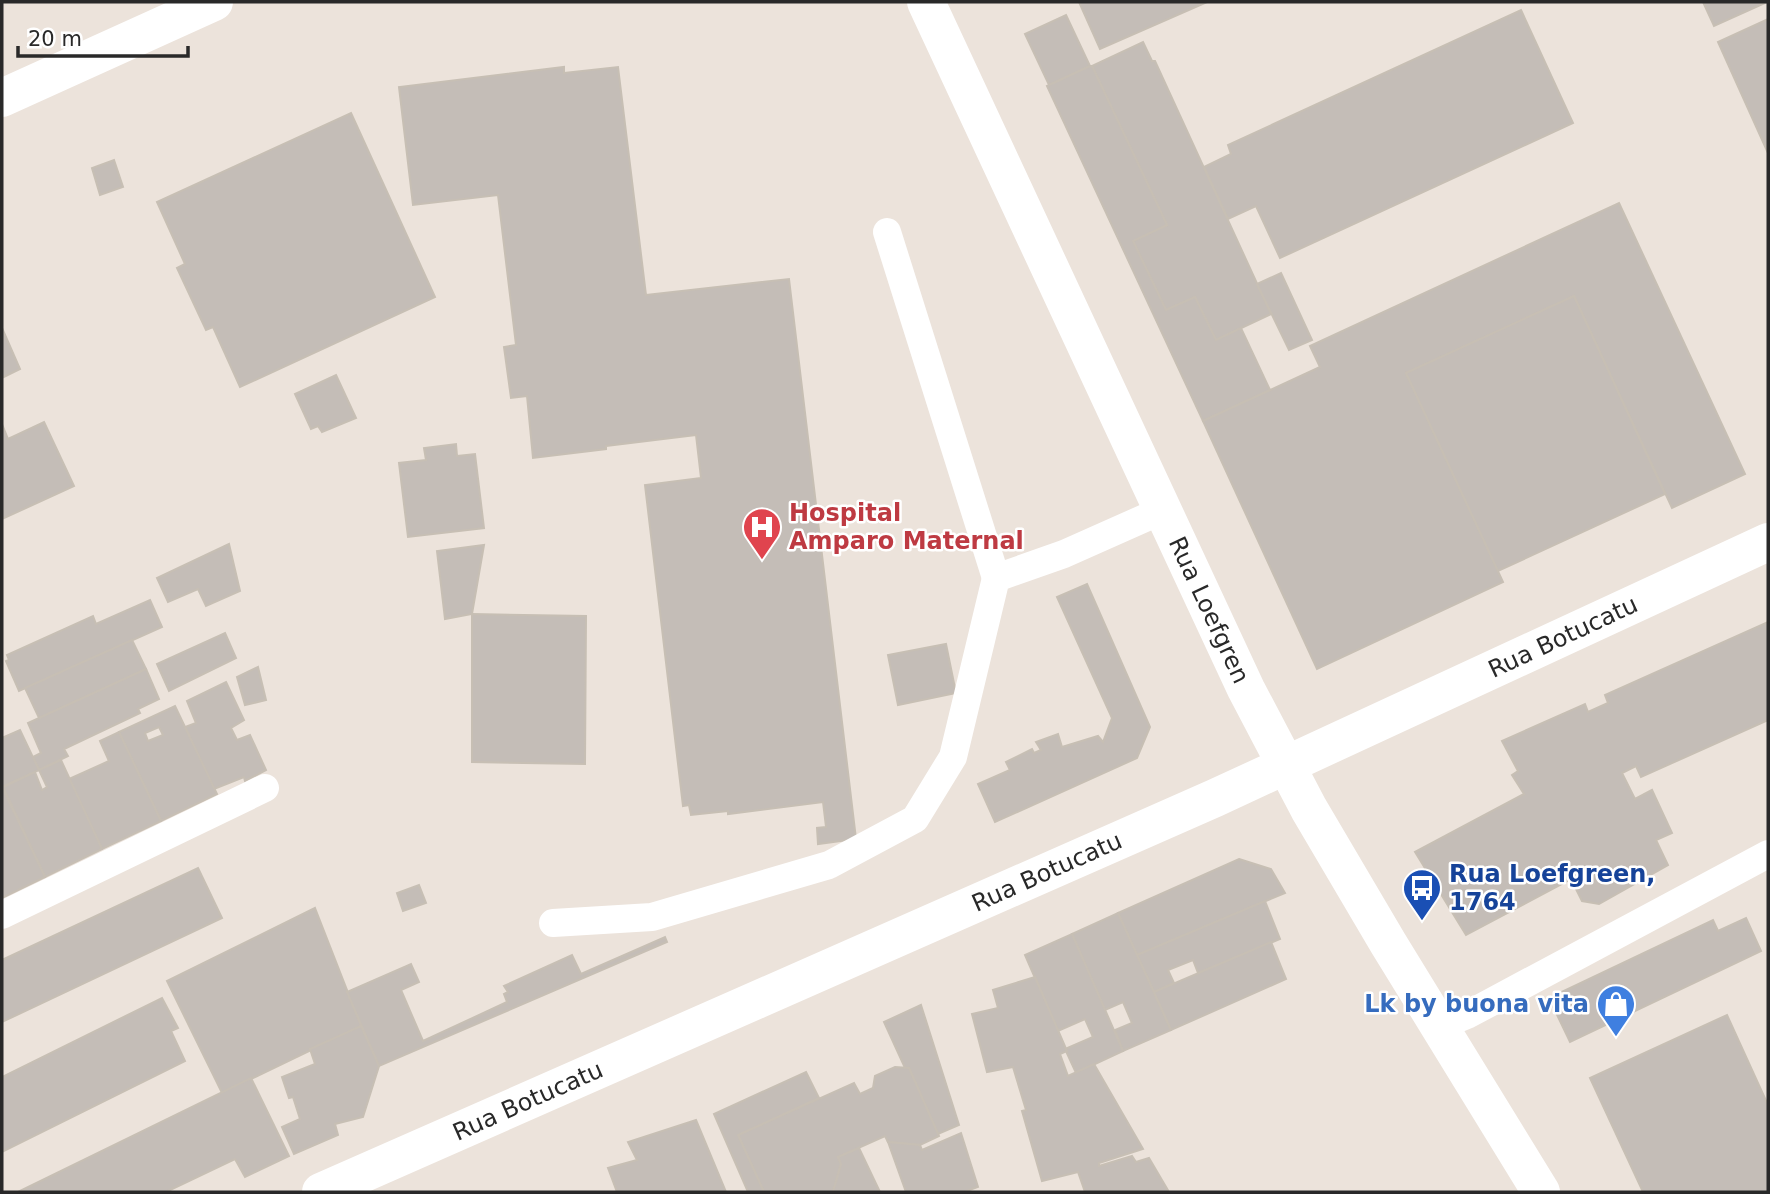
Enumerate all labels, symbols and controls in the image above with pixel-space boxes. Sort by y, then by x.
scale bar [18,14,187,58]
text: 20 m [28,27,82,51]
place label: Hospital Amparo Maternal [789,499,1024,555]
hospital icon: Hospital Amparo Maternal [741,506,783,561]
street label: Rua Loefgren [1163,532,1255,688]
street label: Rua Botucatu [1484,590,1642,684]
street label: Rua Botucatu [968,826,1126,918]
place label: Rua Loefgreen, 1764 [1449,860,1655,916]
bus stop icon: Rua Loefgreen, 1764 [1401,867,1443,922]
shop icon: Lk by buona vita [1595,983,1637,1038]
place label: Lk by buona vita [1364,990,1589,1018]
street label: Rua Botucatu [449,1055,607,1147]

